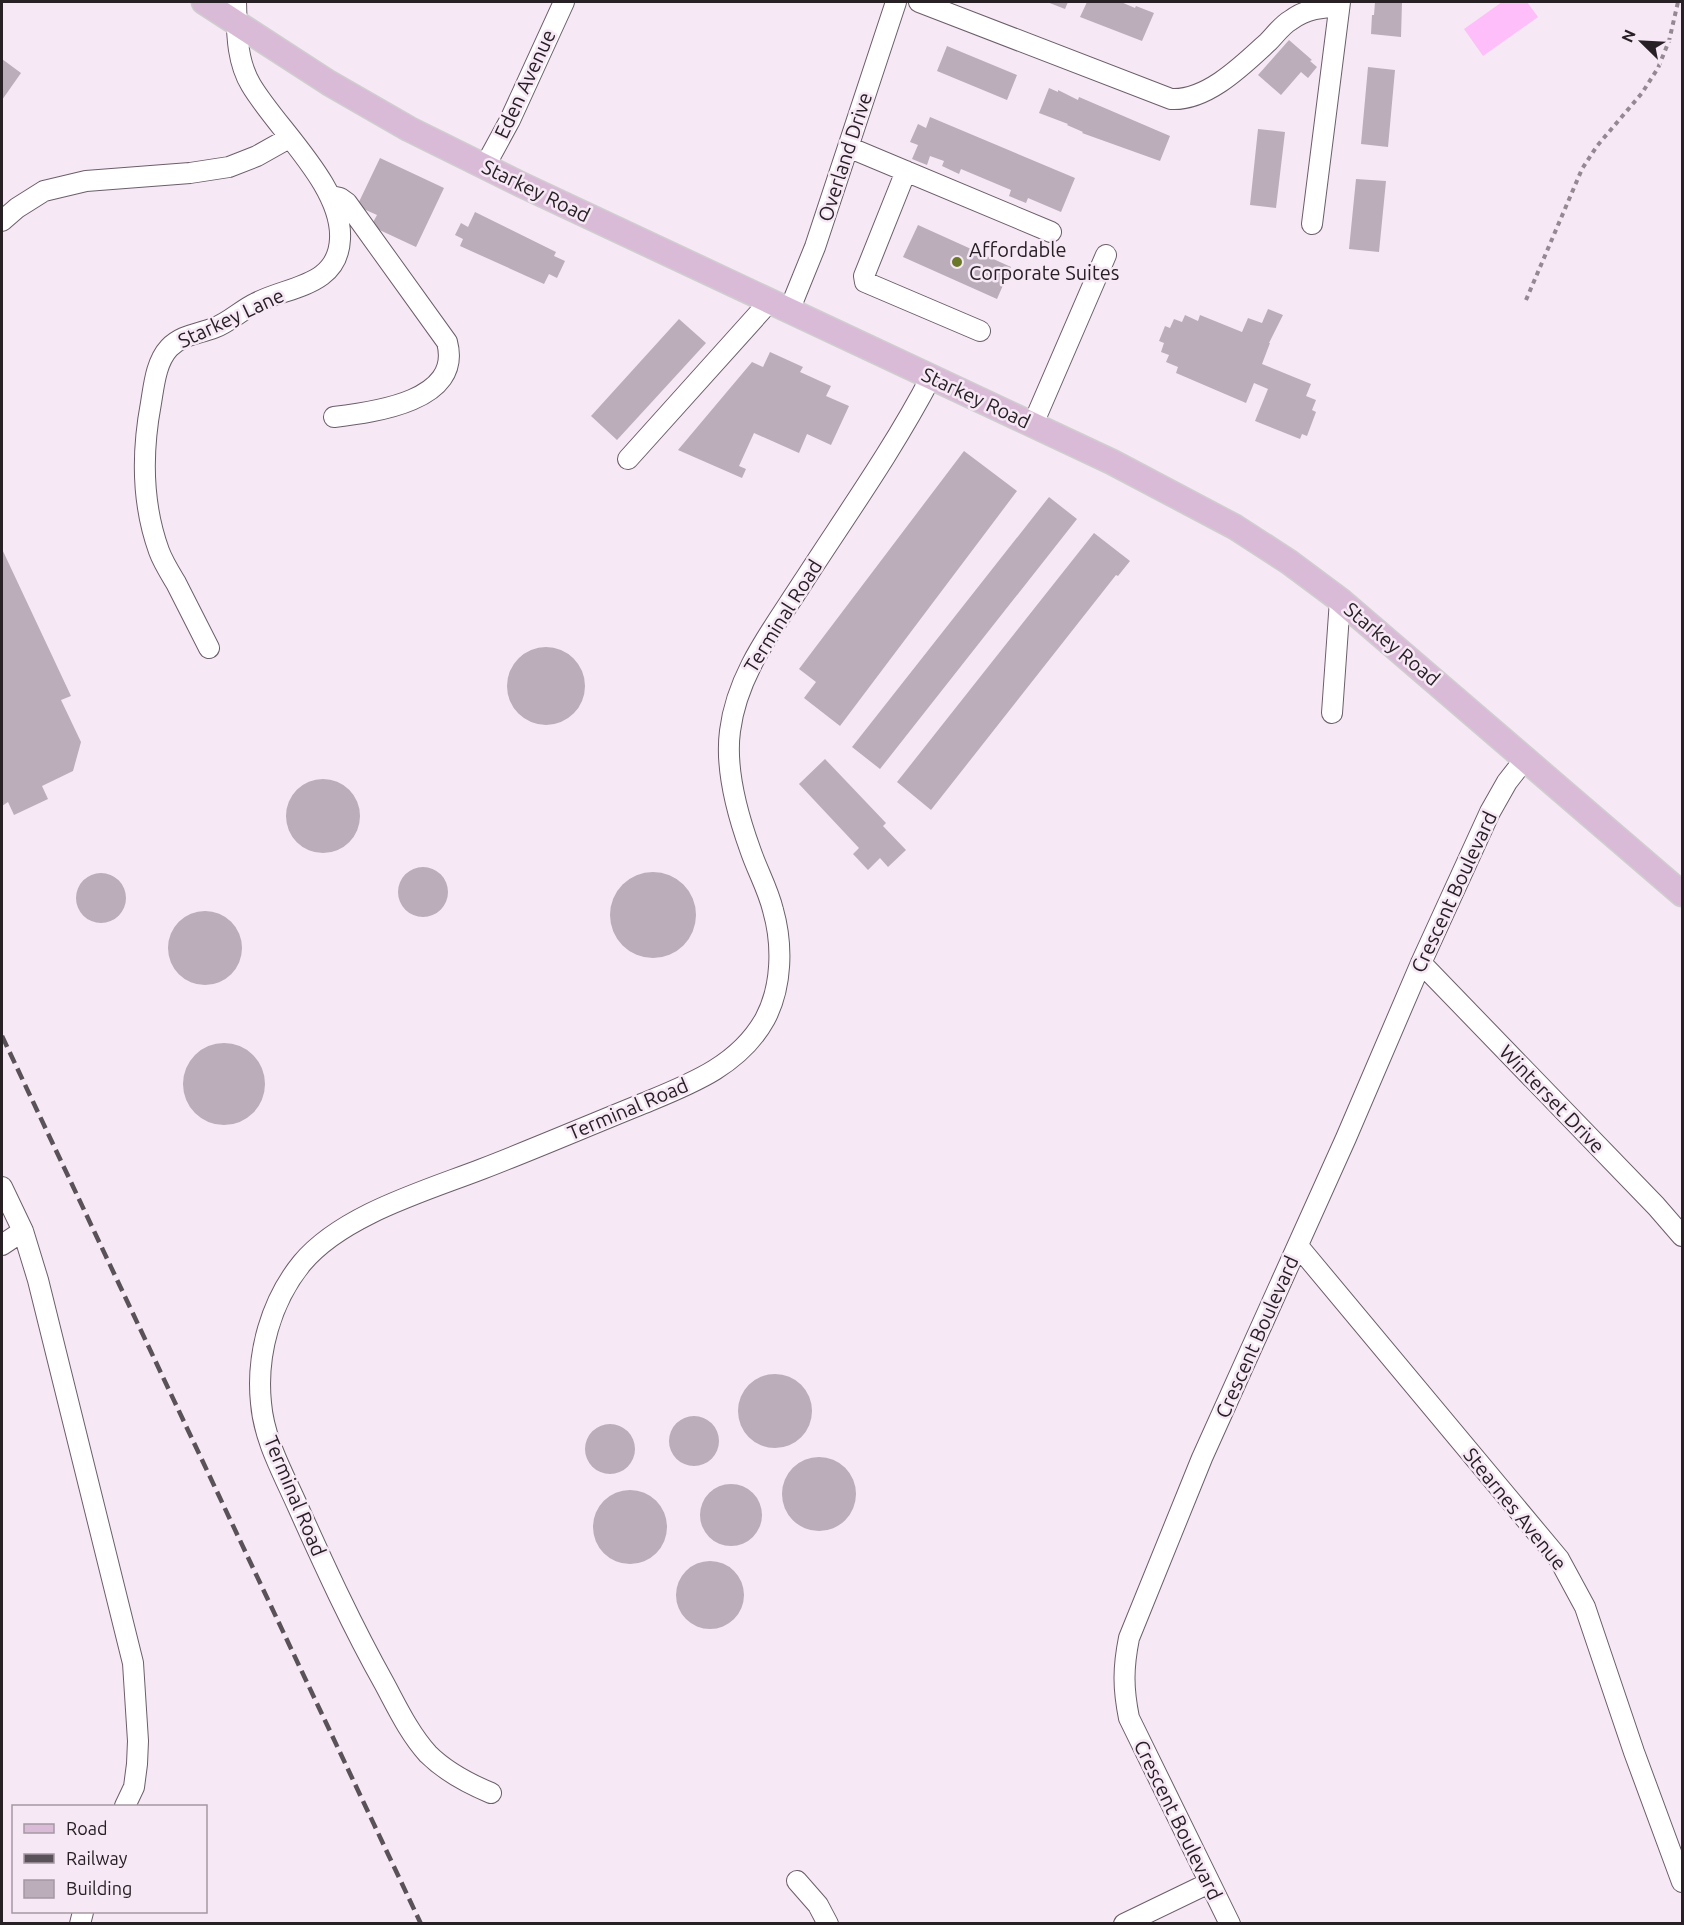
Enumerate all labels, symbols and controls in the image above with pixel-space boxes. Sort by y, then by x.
north arrow [1612,12,1672,72]
street label: Eden Avenue [489,26,560,142]
text: N [1618,27,1639,45]
street label: Overland Drive [813,89,876,224]
street label: Starkey Road [478,155,594,227]
place label: Affordable Corporate Suites [969,238,1120,284]
marker: Affordable Corporate Suites [950,255,964,269]
street label: Starkey Lane [174,283,287,352]
street label: Starkey Road [918,362,1034,433]
street label: Terminal Road [739,555,826,676]
street label: Starkey Road [1340,597,1445,690]
street label: Crescent Boulevard [1406,808,1501,976]
street label: Winterset Drive [1495,1040,1610,1157]
street label: Terminal Road [564,1073,691,1144]
street label: Crescent Boulevard [1210,1252,1303,1421]
street label: Terminal Road [260,1432,331,1559]
street label: Stearnes Avenue [1459,1443,1572,1574]
street label: Crescent Boulevard [1130,1736,1227,1903]
legend [12,1805,207,1913]
text: Road [66,1818,108,1838]
text: Railway [66,1848,128,1868]
text: Building [66,1878,132,1898]

